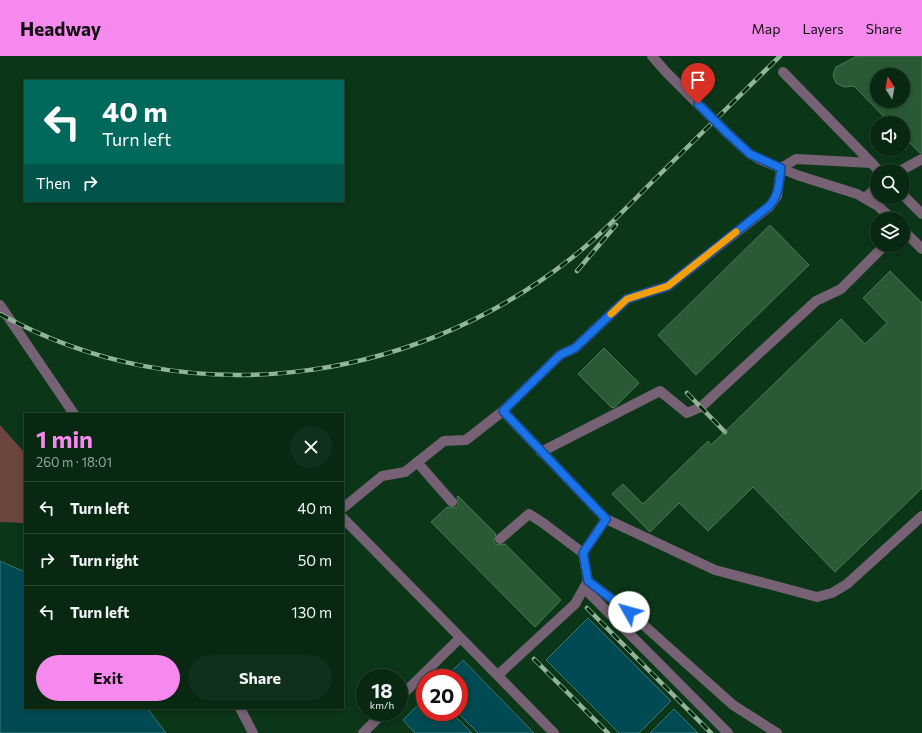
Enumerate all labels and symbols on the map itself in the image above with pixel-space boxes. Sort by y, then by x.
pin [681,63,715,104]
north arrow [870,68,910,108]
position arrow [608,591,650,633]
speed limit sign: 20 [416,669,468,721]

